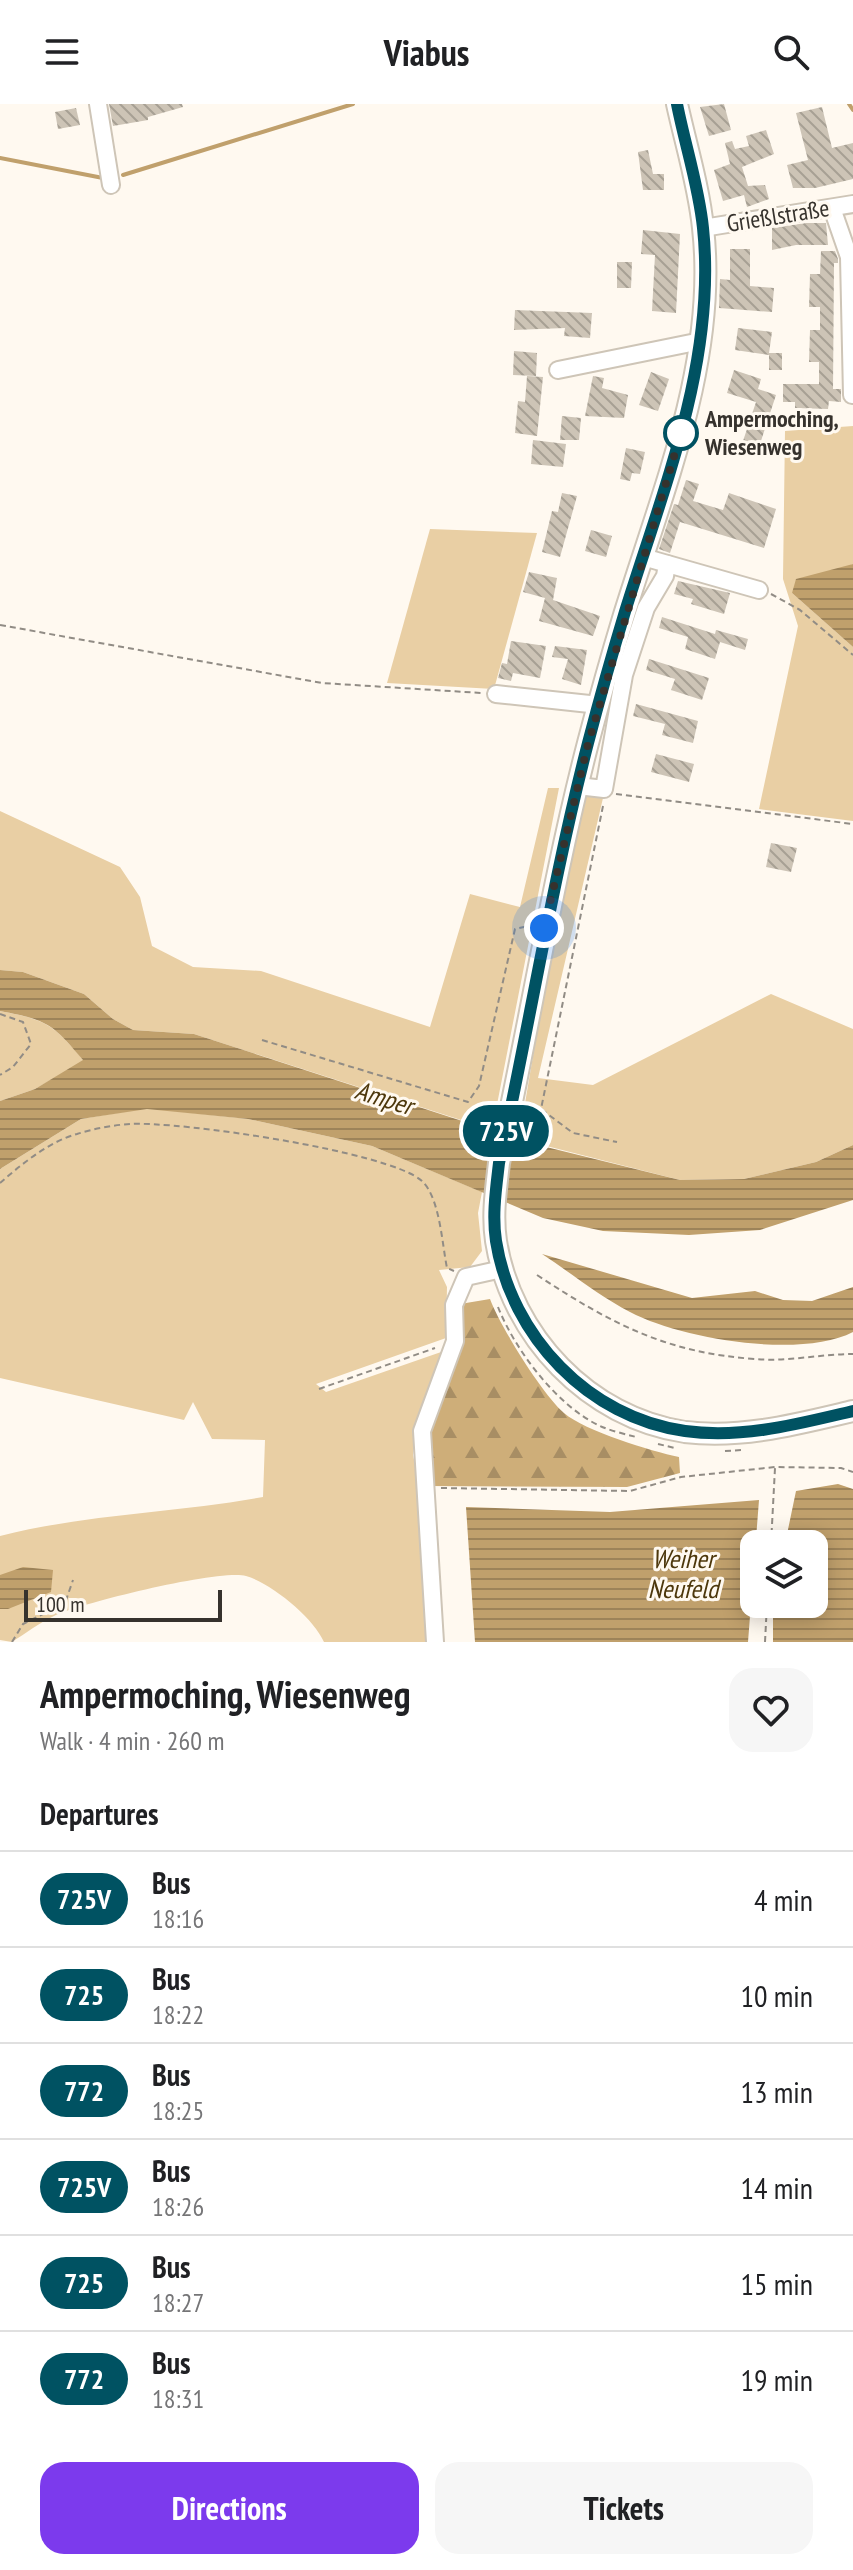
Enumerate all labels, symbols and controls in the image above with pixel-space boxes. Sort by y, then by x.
text: Viabus [384,29,469,76]
icon: menu [40,30,84,74]
icon: search [769,30,813,74]
street label: Grießlstraße [724,192,831,239]
place label: Ampermoching, Wiesenweg [704,403,839,462]
marker: Ampermoching, Wiesenweg [664,416,698,450]
your location [524,908,564,948]
water label: Amper [351,1073,421,1123]
line badge: 725V [450,1105,562,1157]
text: 725V [479,1112,533,1149]
map controls [740,1530,828,1618]
button: layers [740,1530,828,1618]
water label: Weiher Neufeld [648,1542,722,1605]
scale bar [24,1586,222,1622]
text: 100 m [36,1590,85,1618]
button: heart [729,1668,813,1752]
text: Ampermoching, Wiesenweg [40,1669,411,1718]
text: Walk · 4 min · 260 m [40,1724,224,1757]
text: Departures [40,1794,158,1833]
text: Bus [152,1863,191,1902]
text: 725V [57,1880,111,1917]
text: 4 min [754,1880,813,1919]
text: 18:16 [152,1902,204,1935]
text: Bus [152,1959,191,1998]
text: 725 [64,1976,104,2013]
text: 10 min [740,1976,813,2015]
text: 18:22 [152,1998,204,2031]
text: Bus [152,2055,191,2094]
text: 772 [64,2072,104,2109]
text: 13 min [740,2072,813,2111]
text: 18:25 [152,2094,204,2127]
text: Bus [152,2151,191,2190]
text: 725V [57,2168,111,2205]
text: 14 min [740,2168,813,2207]
text: 18:26 [152,2190,204,2223]
text: Bus [152,2247,191,2286]
text: 725 [64,2264,104,2301]
text: 15 min [740,2264,813,2303]
text: 18:27 [152,2286,204,2319]
text: Bus [152,2343,191,2382]
text: 772 [64,2360,104,2397]
text: 19 min [740,2360,813,2399]
text: 18:31 [152,2382,204,2415]
button: Directions [40,2462,419,2554]
button: Tickets [435,2462,813,2554]

